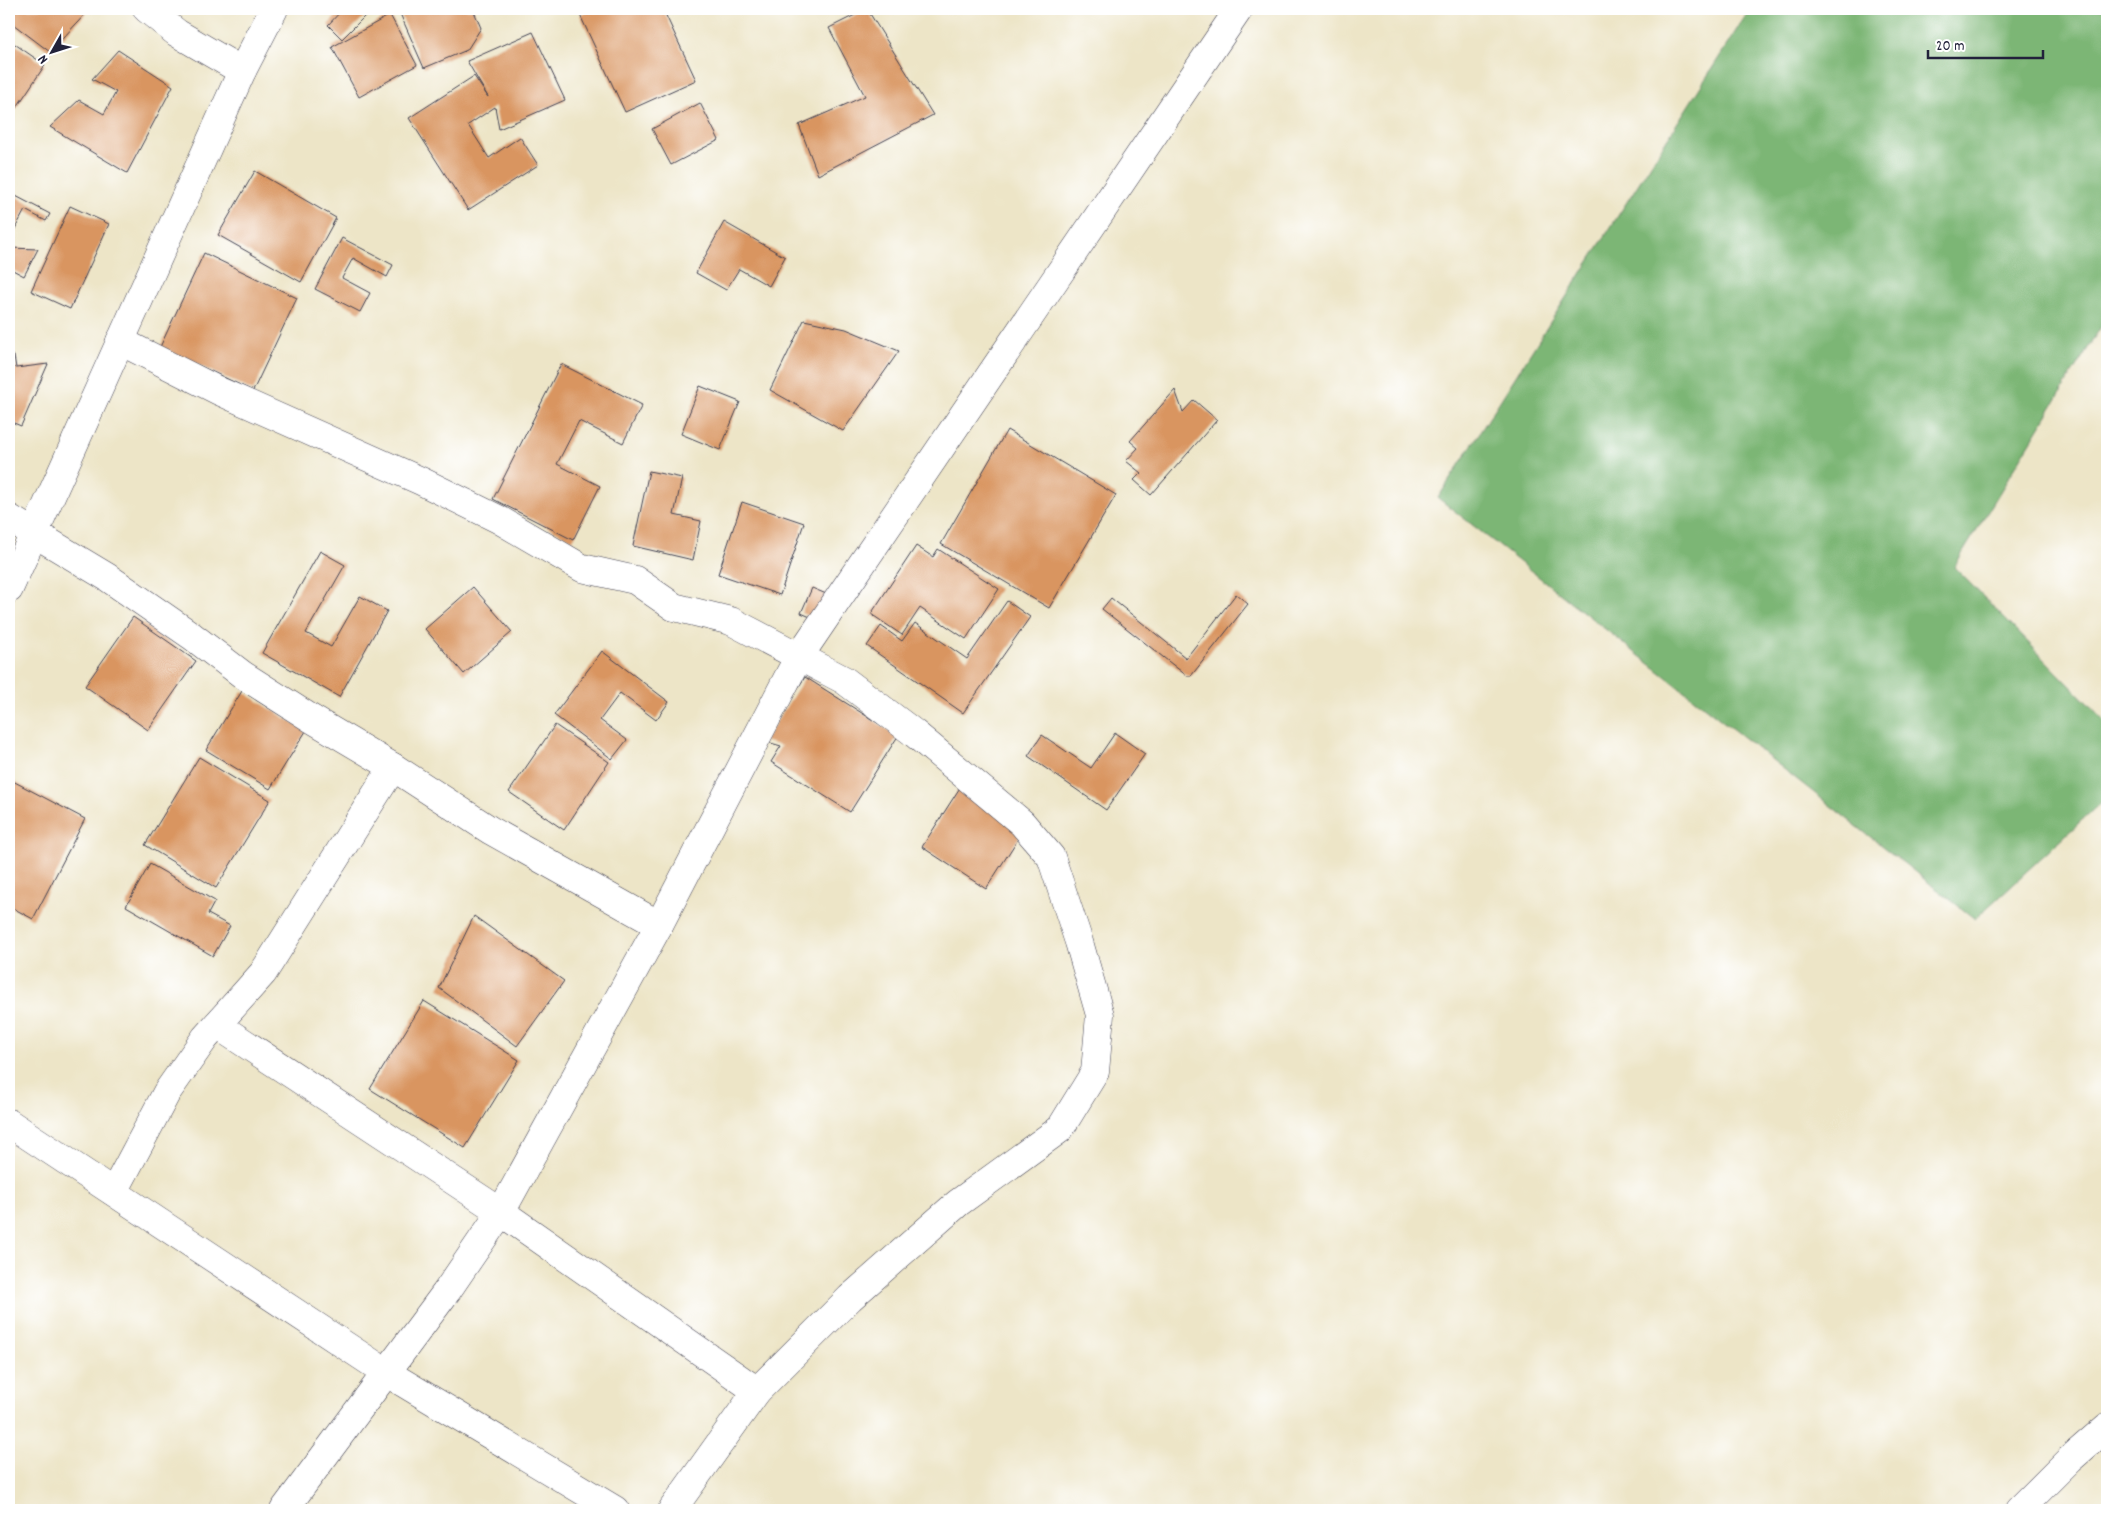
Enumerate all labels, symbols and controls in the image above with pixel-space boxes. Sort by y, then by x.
north arrow [28,28,78,78]
scale bar [1928,28,2044,60]
text: 20 m [1936,36,1964,58]
text: N [33,50,53,68]

